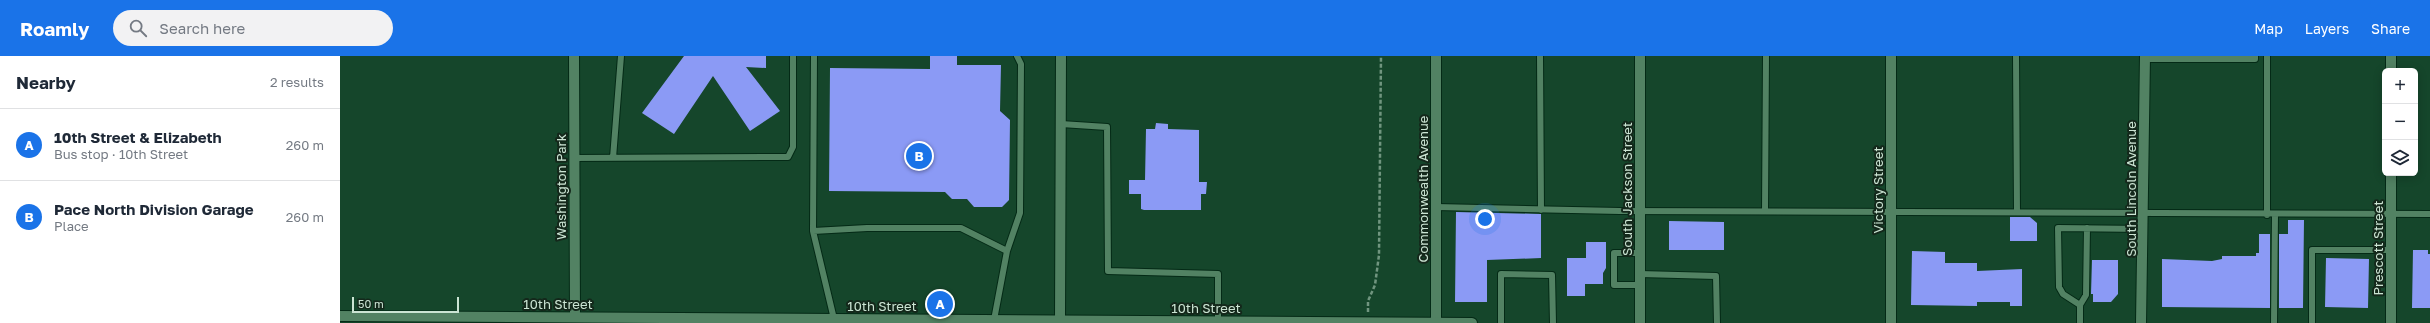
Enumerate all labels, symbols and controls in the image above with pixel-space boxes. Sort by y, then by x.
search box [113,10,393,46]
text: Roamly [20,17,89,40]
icon: search [127,17,149,39]
text: Search here [159,19,245,37]
text: Map [2254,20,2283,37]
text: Layers [2305,20,2349,37]
text: Share [2371,20,2410,37]
map controls [2382,68,2418,176]
button: + [2382,68,2418,104]
text: Nearby [16,72,76,93]
text: 2 results [270,74,324,90]
button: − [2382,104,2418,140]
street label: Commonwealth Avenue [1415,116,1431,262]
street label: South Lincoln Avenue [2123,121,2139,257]
street label: South Jackson Street [1619,122,1635,256]
text: 10th Street & Elizabeth [54,128,222,146]
street label: Washington Park [553,133,569,240]
text: A [24,137,34,153]
text: 260 m [286,137,324,153]
button: layers [2382,140,2418,176]
pin: B [906,141,932,171]
text: Bus stop · 10th Street [54,146,188,162]
street label: Victory Street [1870,147,1886,233]
text: Pace North Division Garage [54,200,254,218]
street label: Prescott Street [2370,201,2386,295]
text: B [24,209,34,225]
text: 260 m [286,209,324,225]
your location [1475,209,1495,229]
text: Place [54,218,89,234]
pin: A [927,289,953,319]
scale bar [352,295,459,314]
street label: 10th Street [523,296,593,312]
text: 50 m [358,297,384,310]
street label: 10th Street [847,298,917,314]
street label: 10th Street [1171,300,1241,316]

